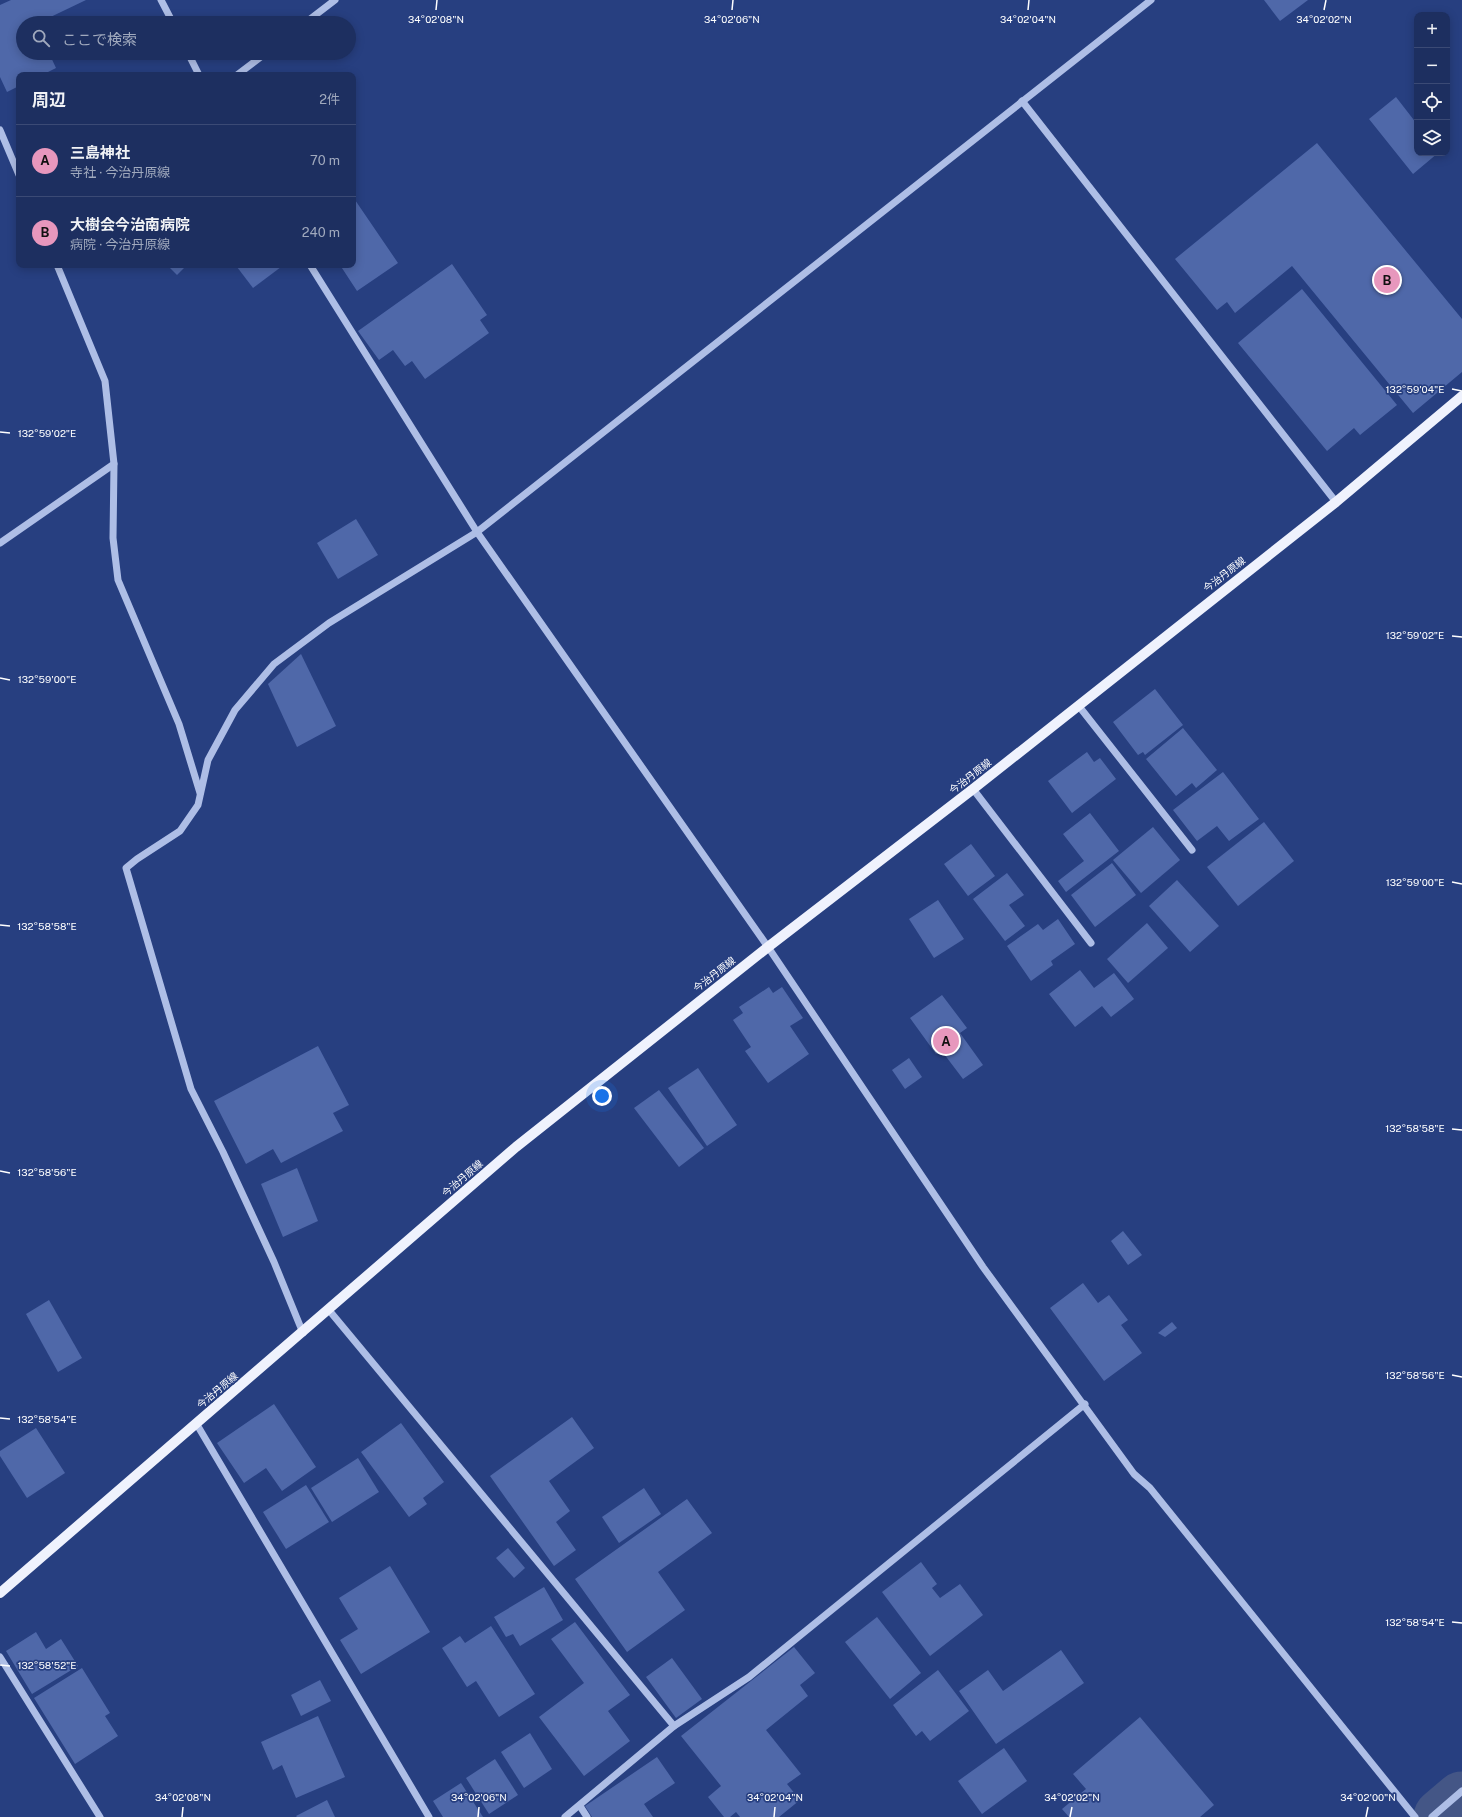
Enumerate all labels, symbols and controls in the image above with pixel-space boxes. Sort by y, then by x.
map controls [1414,12,1450,156]
button: + [1414,12,1450,48]
text: 34°02'08"N [408,13,464,25]
text: 34°02'06"N [704,13,760,25]
text: 34°02'04"N [1000,13,1056,25]
text: 34°02'02"N [1296,13,1352,25]
search box [16,16,356,60]
icon: search [30,27,52,49]
text: ここで検索 [62,31,137,48]
button: − [1414,48,1450,84]
button: locate [1414,84,1450,120]
text: 周辺 [32,90,66,110]
text: 2件 [319,92,340,107]
button: layers [1414,120,1450,156]
text: 三島神社 [70,144,130,161]
text: A [40,153,50,168]
text: 70 m [310,153,340,168]
text: 寺社 · 今治丹原線 [70,165,170,180]
text: 大樹会今治南病院 [70,216,190,233]
text: B [41,225,49,240]
text: 240 m [302,225,340,240]
text: 病院 · 今治丹原線 [70,237,170,252]
pin: B [1374,265,1400,295]
text: 132°59'04"E [1386,383,1444,395]
text: 132°59'02"E [18,427,76,439]
street label: 今治丹原線 [1201,554,1247,594]
text: 132°59'02"E [1386,629,1444,641]
text: 132°59'00"E [18,673,76,685]
street label: 今治丹原線 [947,756,993,796]
text: 132°59'00"E [1386,876,1444,888]
text: 132°58'58"E [17,920,77,932]
street label: 今治丹原線 [691,954,737,994]
pin: A [933,1026,959,1056]
your location [592,1086,612,1106]
text: 132°58'58"E [1385,1122,1445,1134]
street label: 今治丹原線 [439,1157,485,1199]
text: 132°58'56"E [17,1166,77,1178]
street label: 今治丹原線 [194,1369,240,1411]
text: 132°58'56"E [1385,1369,1445,1381]
text: 132°58'54"E [17,1413,77,1425]
text: 132°58'54"E [1385,1616,1445,1628]
text: 132°58'52"E [17,1659,77,1671]
text: 34°02'08"N [155,1791,211,1803]
text: 34°02'06"N [451,1791,507,1803]
text: 34°02'04"N [747,1791,803,1803]
text: 34°02'02"N [1044,1791,1100,1803]
text: 34°02'00"N [1340,1791,1396,1803]

